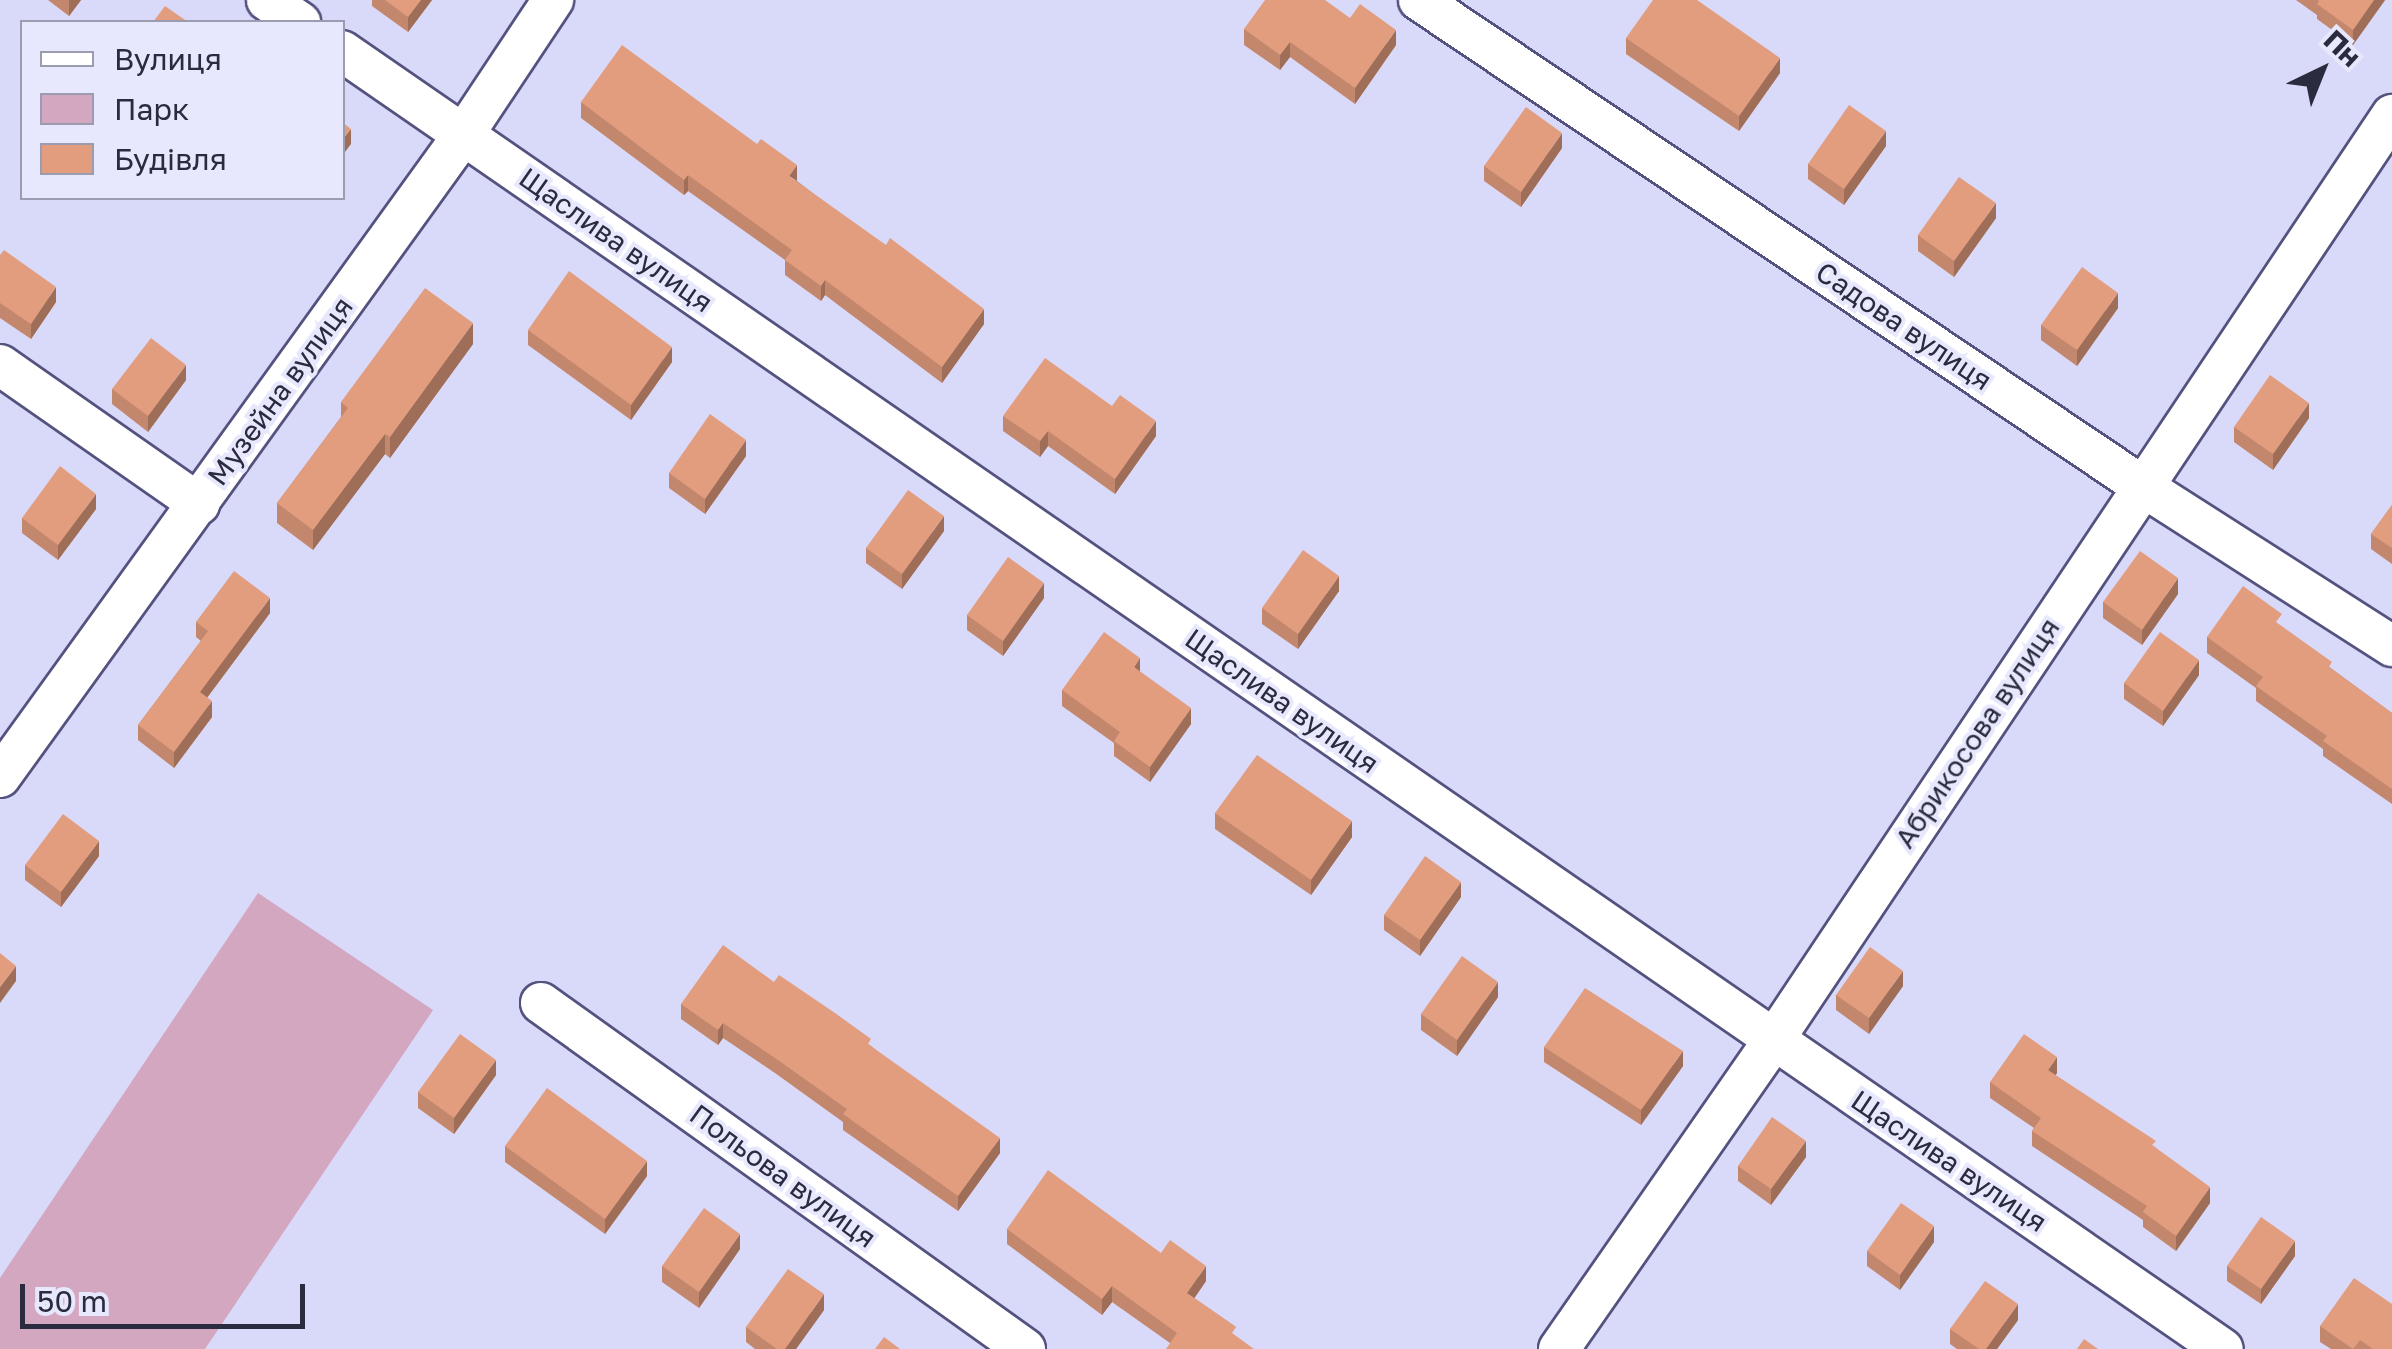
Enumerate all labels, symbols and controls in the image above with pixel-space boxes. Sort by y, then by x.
legend [20,20,345,200]
north arrow [2272,20,2372,120]
text: Пн [2318,23,2368,73]
text: Вулиця [114,41,222,77]
text: Парк [114,91,189,127]
text: Будівля [114,141,227,177]
street label: Щаслива вулиця [513,161,719,319]
street label: Садова вулиця [1810,255,1998,397]
street label: Музейна вулиця [200,290,360,492]
street label: Абрикосова вулиця [1888,612,2066,854]
street label: Щаслива вулиця [1179,622,1385,780]
street label: Щаслива вулиця [1845,1083,2053,1239]
street label: Польова вулиця [683,1097,883,1255]
scale bar [25,1264,310,1326]
text: 50 m [37,1283,107,1319]

